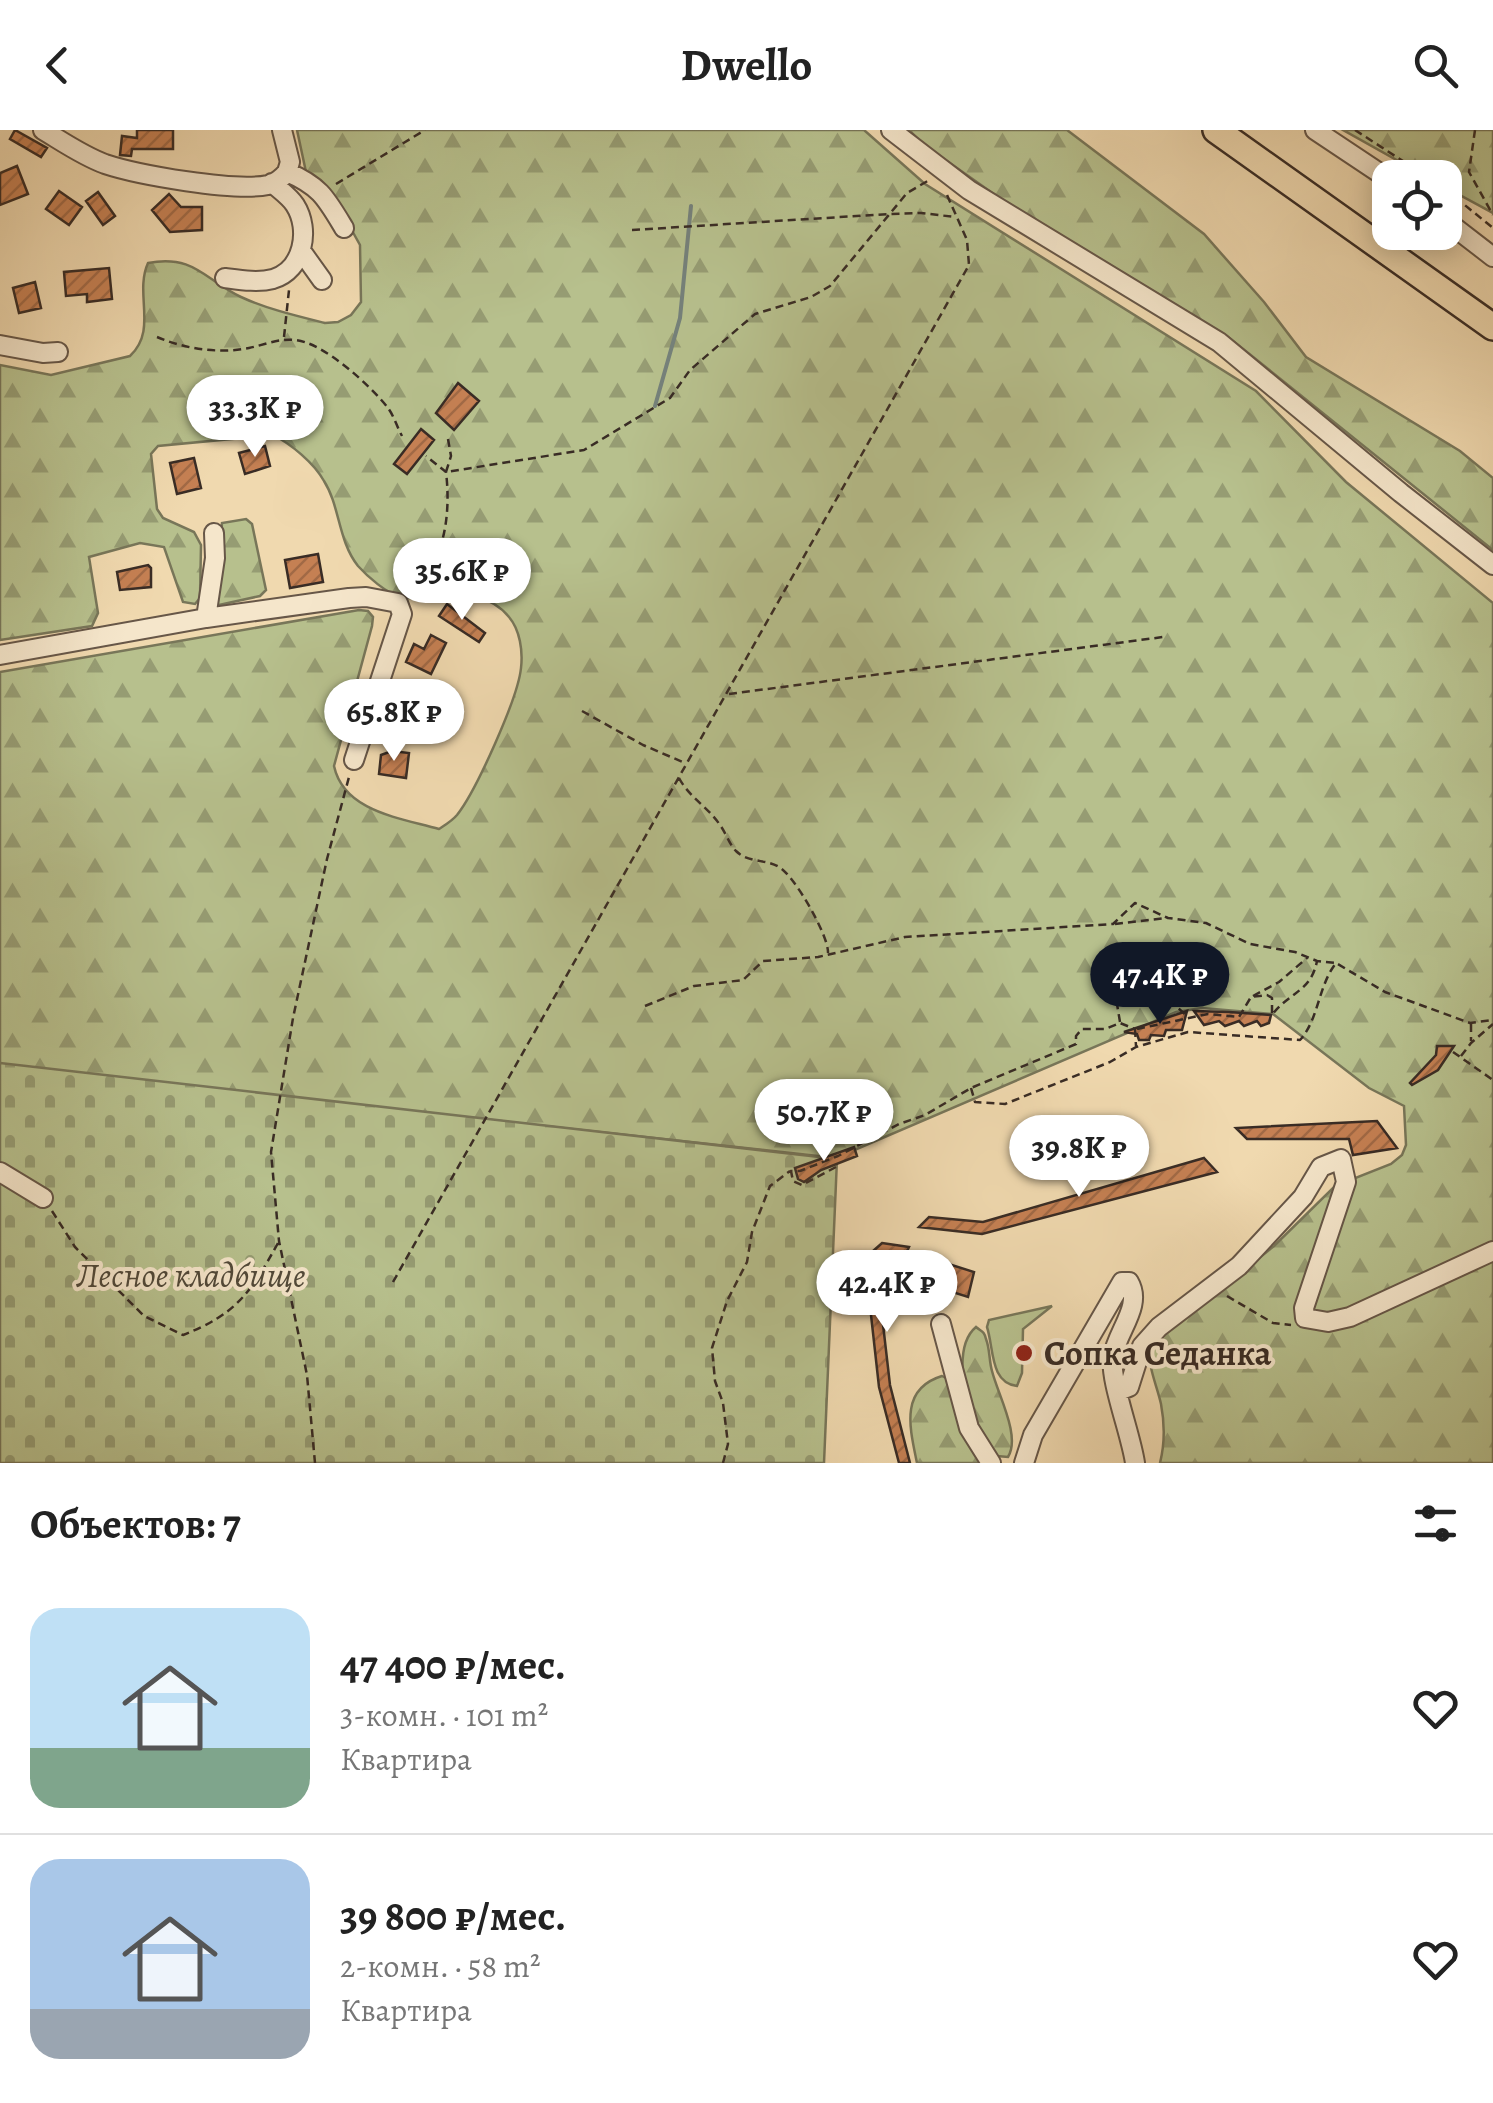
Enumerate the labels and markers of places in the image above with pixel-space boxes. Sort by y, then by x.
pin: 33.3K ₽ [163,375,347,460]
pin: 35.6K ₽ [370,538,554,623]
pin: 65.8K ₽ [302,679,486,764]
pin: 47.4K ₽ [1068,942,1252,1027]
pin: 50.7K ₽ [732,1079,916,1164]
pin: 39.8K ₽ [987,1115,1171,1200]
pin: 42.4K ₽ [795,1250,979,1335]
place label: Сопка Седанка [1044,1329,1272,1377]
marker: Сопка Седанка [1013,1342,1035,1364]

